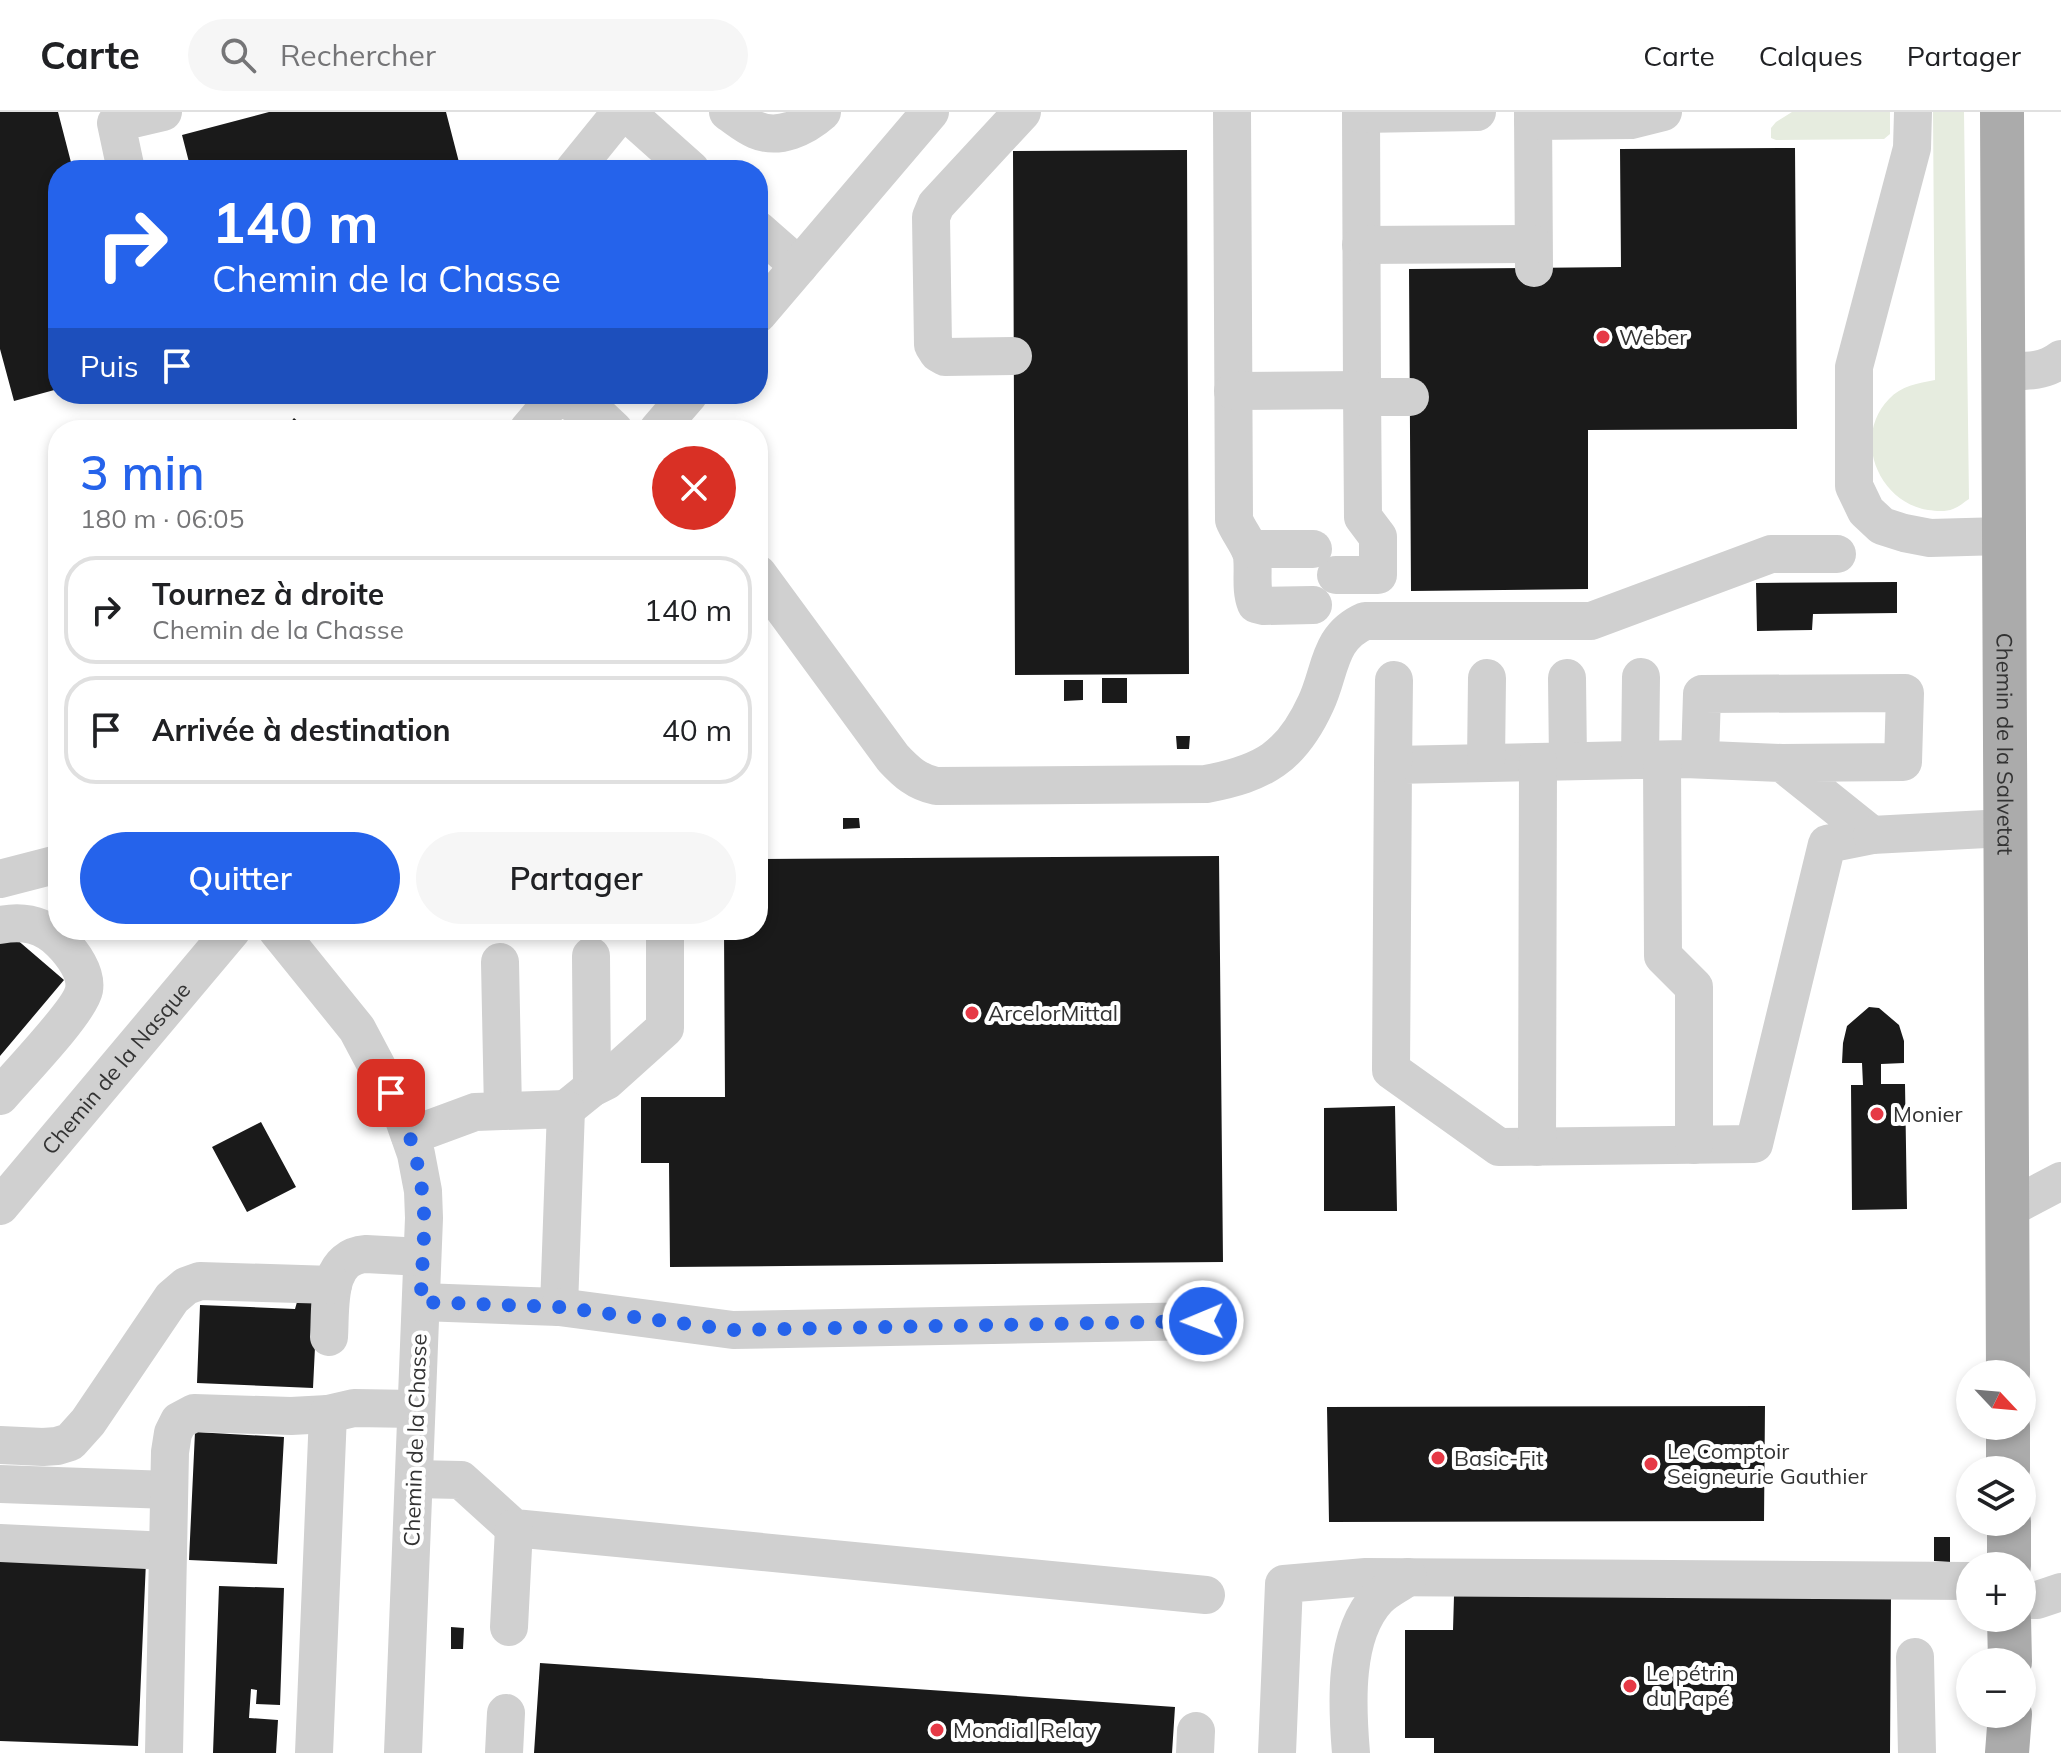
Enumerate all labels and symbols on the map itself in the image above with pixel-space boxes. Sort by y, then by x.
place label: Weber [1619,323,1687,351]
marker: Weber [1594,328,1612,346]
street label: Chemin de la Salvetat [1990,633,2020,856]
street label: Chemin de la Nasque [35,976,196,1160]
place label: ArcelorMittal [988,999,1118,1027]
marker: ArcelorMittal [963,1004,981,1022]
pin [357,1059,425,1127]
place label: Monier [1893,1100,1963,1128]
marker: Monier [1868,1105,1886,1123]
position arrow [1161,1279,1245,1363]
street label: Chemin de la Chasse [397,1333,433,1547]
north arrow [1956,1360,2036,1440]
place label: Le Comptoir Seigneurie Gauthier [1667,1437,1867,1490]
place label: Basic-Fit [1454,1444,1544,1472]
marker: Basic-Fit [1429,1449,1447,1467]
marker: Le Comptoir Seigneurie Gauthier [1642,1455,1660,1473]
place label: Le pétrin du Papé [1646,1659,1735,1712]
marker: Le pétrin du Papé [1621,1677,1639,1695]
place label: Mondial Relay [953,1716,1097,1744]
marker: Mondial Relay [928,1721,946,1739]

